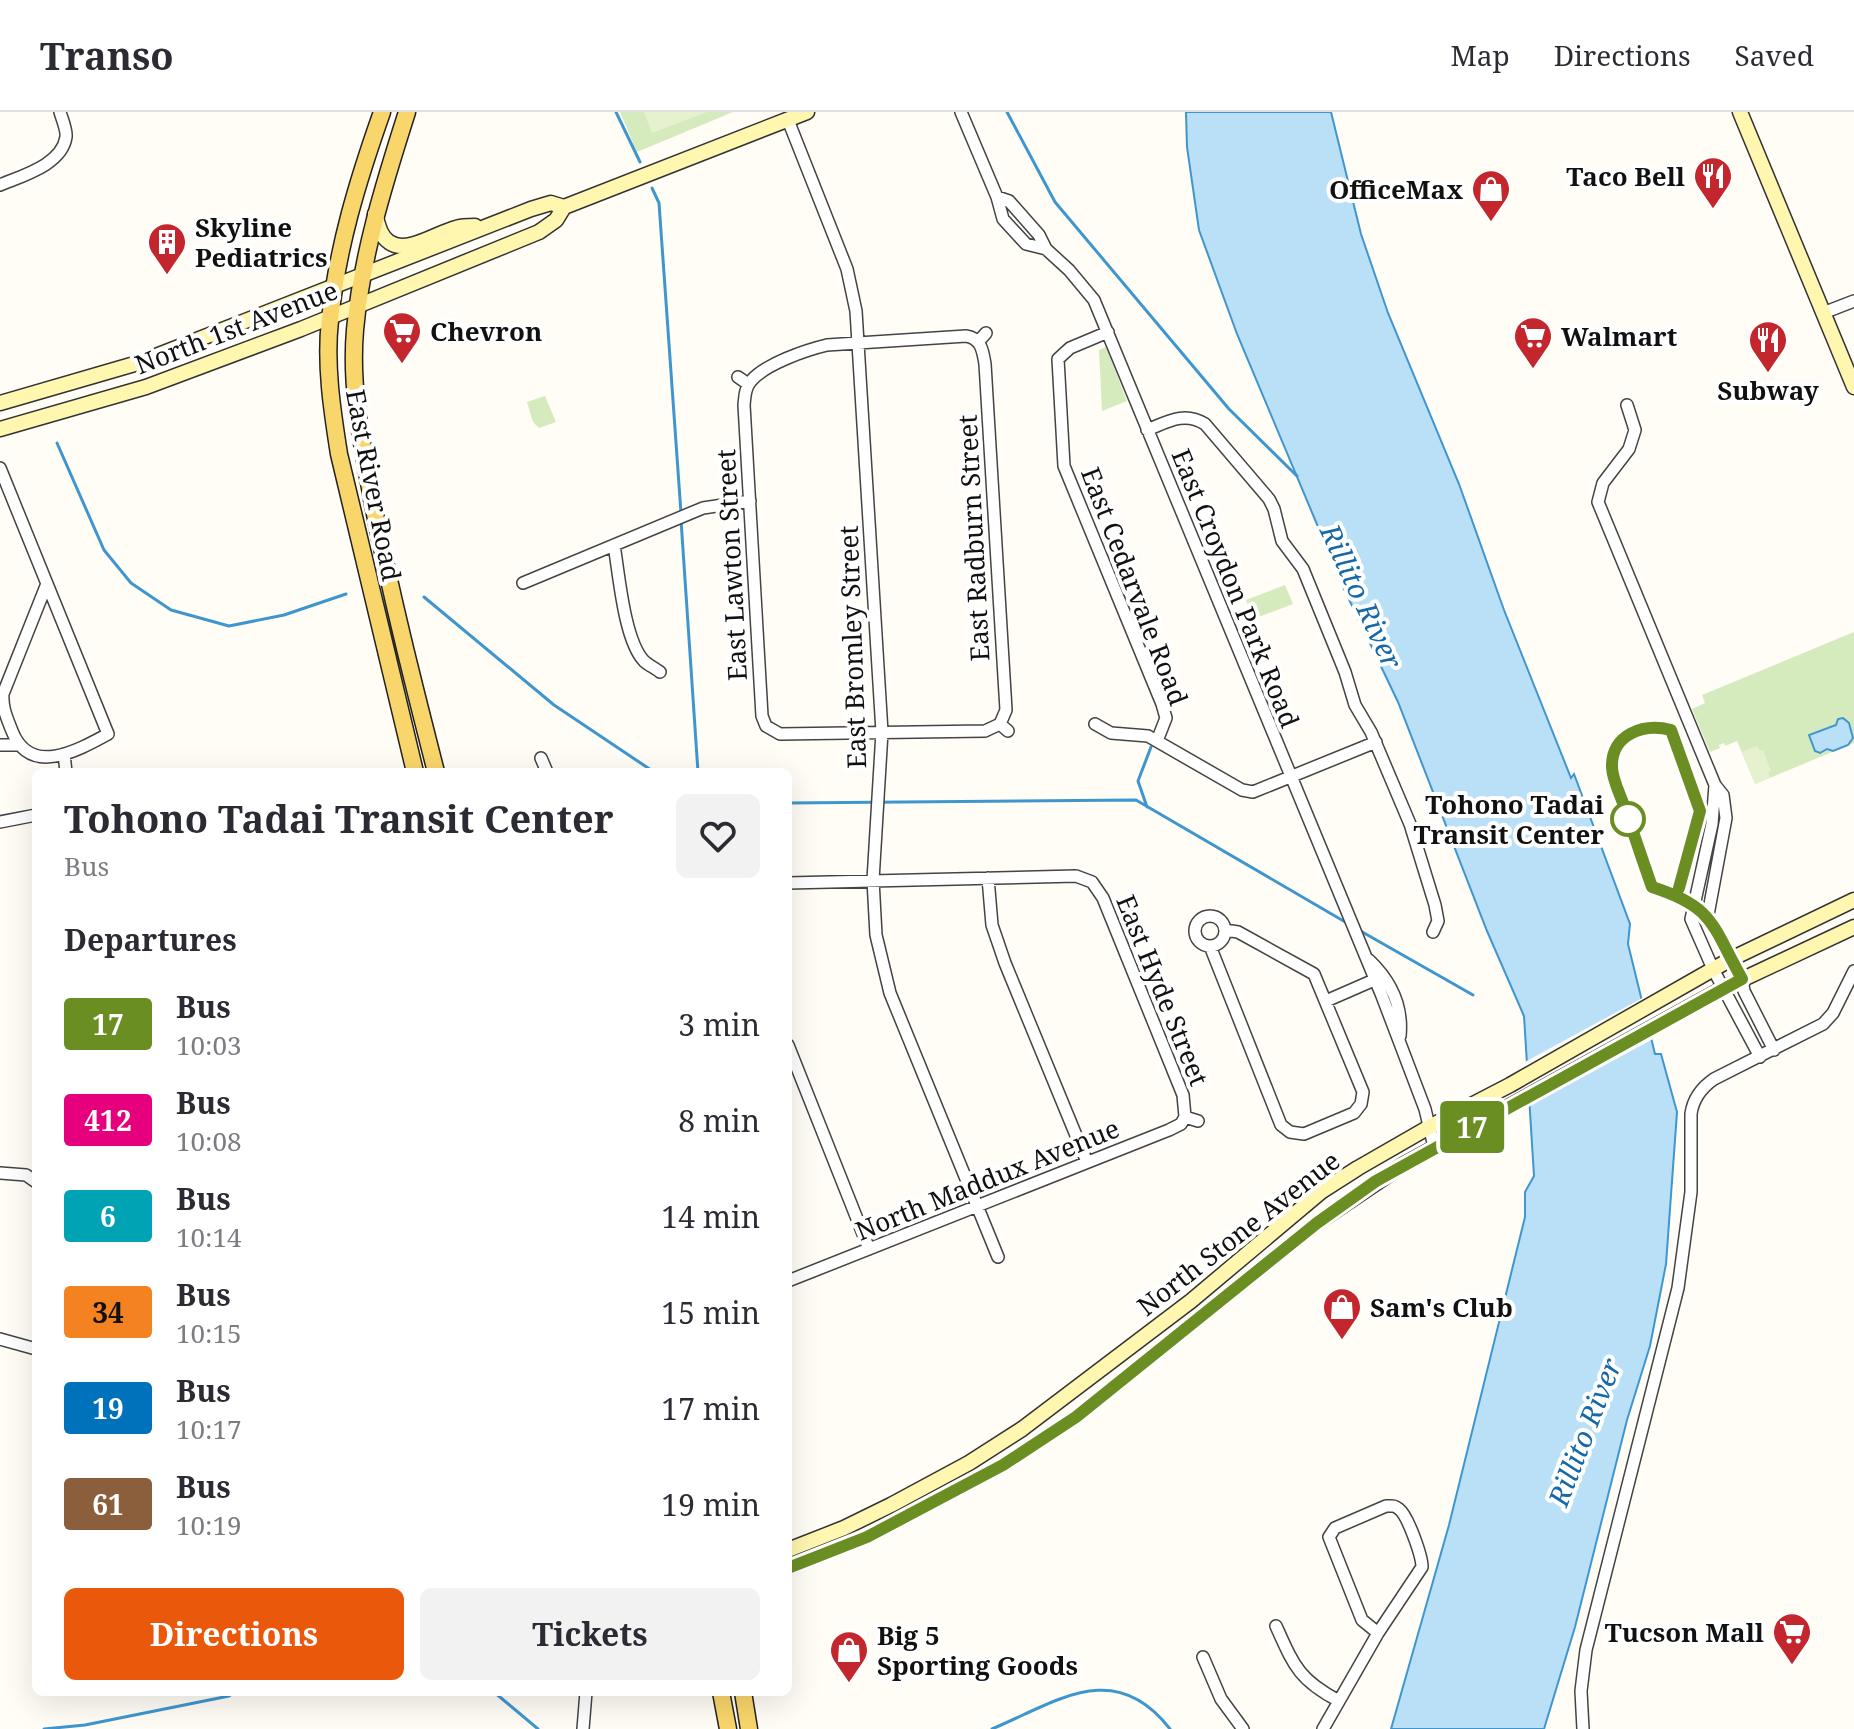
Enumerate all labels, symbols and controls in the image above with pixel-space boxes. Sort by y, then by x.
text: Transo [40,29,174,81]
text: Map [1450,36,1510,74]
text: Directions [1554,36,1691,74]
text: Saved [1735,36,1814,74]
restaurant icon: Taco Bell [1692,155,1734,210]
place label: Taco Bell [1566,158,1685,194]
shop icon: OfficeMax [1470,168,1512,223]
place label: OfficeMax [1329,171,1463,207]
place label: Skyline Pediatrics [195,209,328,275]
building icon: Skyline Pediatrics [146,221,188,276]
street label: North 1st Avenue [129,272,343,382]
supermarket icon: Chevron [381,310,423,365]
place label: Chevron [430,313,542,349]
supermarket icon: Walmart [1512,315,1554,370]
place label: Walmart [1561,318,1678,354]
restaurant icon: Subway [1747,319,1789,374]
place label: Subway [1717,372,1820,408]
street label: East River Road [338,386,410,584]
street label: East Radburn Street [949,414,997,662]
street label: East Croydon Park Road [1164,443,1308,733]
street label: East Lawton Street [707,448,755,682]
street label: East Cedarvale Road [1073,462,1197,710]
water label: Rillito River [1312,517,1412,675]
street label: East Bromley Street [830,525,874,769]
place label: Tohono Tadai Transit Center [1413,786,1604,852]
text: Tohono Tadai Transit Center [64,792,614,844]
button: heart [676,794,760,878]
marker: Tohono Tadai Transit Center [1611,802,1645,836]
text: Bus [64,848,109,884]
street label: East Hyde Street [1108,889,1218,1091]
text: Departures [64,919,237,960]
text: Bus [176,986,231,1027]
text: 3 min [678,1004,760,1045]
text: 17 [92,1005,124,1043]
text: 10:03 [176,1027,242,1063]
text: Bus [176,1082,231,1123]
text: 8 min [678,1100,760,1141]
text: 412 [84,1101,132,1139]
line badge: 17 [1436,1101,1508,1153]
text: 17 [1456,1108,1488,1146]
street label: North Maddux Avenue [850,1110,1124,1248]
text: 10:08 [176,1123,242,1159]
street label: North Stone Avenue [1129,1142,1347,1324]
text: Bus [176,1178,231,1219]
text: 14 min [661,1196,760,1237]
text: 6 [100,1197,116,1235]
text: 10:14 [176,1219,242,1255]
text: Bus [176,1274,231,1315]
shop icon: Sam's Club [1321,1286,1363,1341]
place label: Sam's Club [1370,1289,1513,1325]
text: 15 min [661,1292,760,1333]
text: 34 [92,1293,124,1331]
text: 10:15 [176,1315,242,1351]
water label: Rillito River [1538,1352,1630,1512]
text: Bus [176,1370,231,1411]
text: 17 min [661,1388,760,1429]
text: 19 [92,1389,124,1427]
text: 10:17 [176,1411,242,1447]
text: Bus [176,1466,231,1507]
text: 19 min [661,1484,760,1525]
text: 61 [92,1485,124,1523]
text: 10:19 [176,1507,242,1543]
button: Directions [64,1588,404,1680]
button: Tickets [420,1588,760,1680]
supermarket icon: Tucson Mall [1771,1611,1813,1666]
place label: Tucson Mall [1605,1614,1764,1650]
place label: Big 5 Sporting Goods [877,1617,1078,1683]
shop icon: Big 5 Sporting Goods [828,1629,870,1684]

